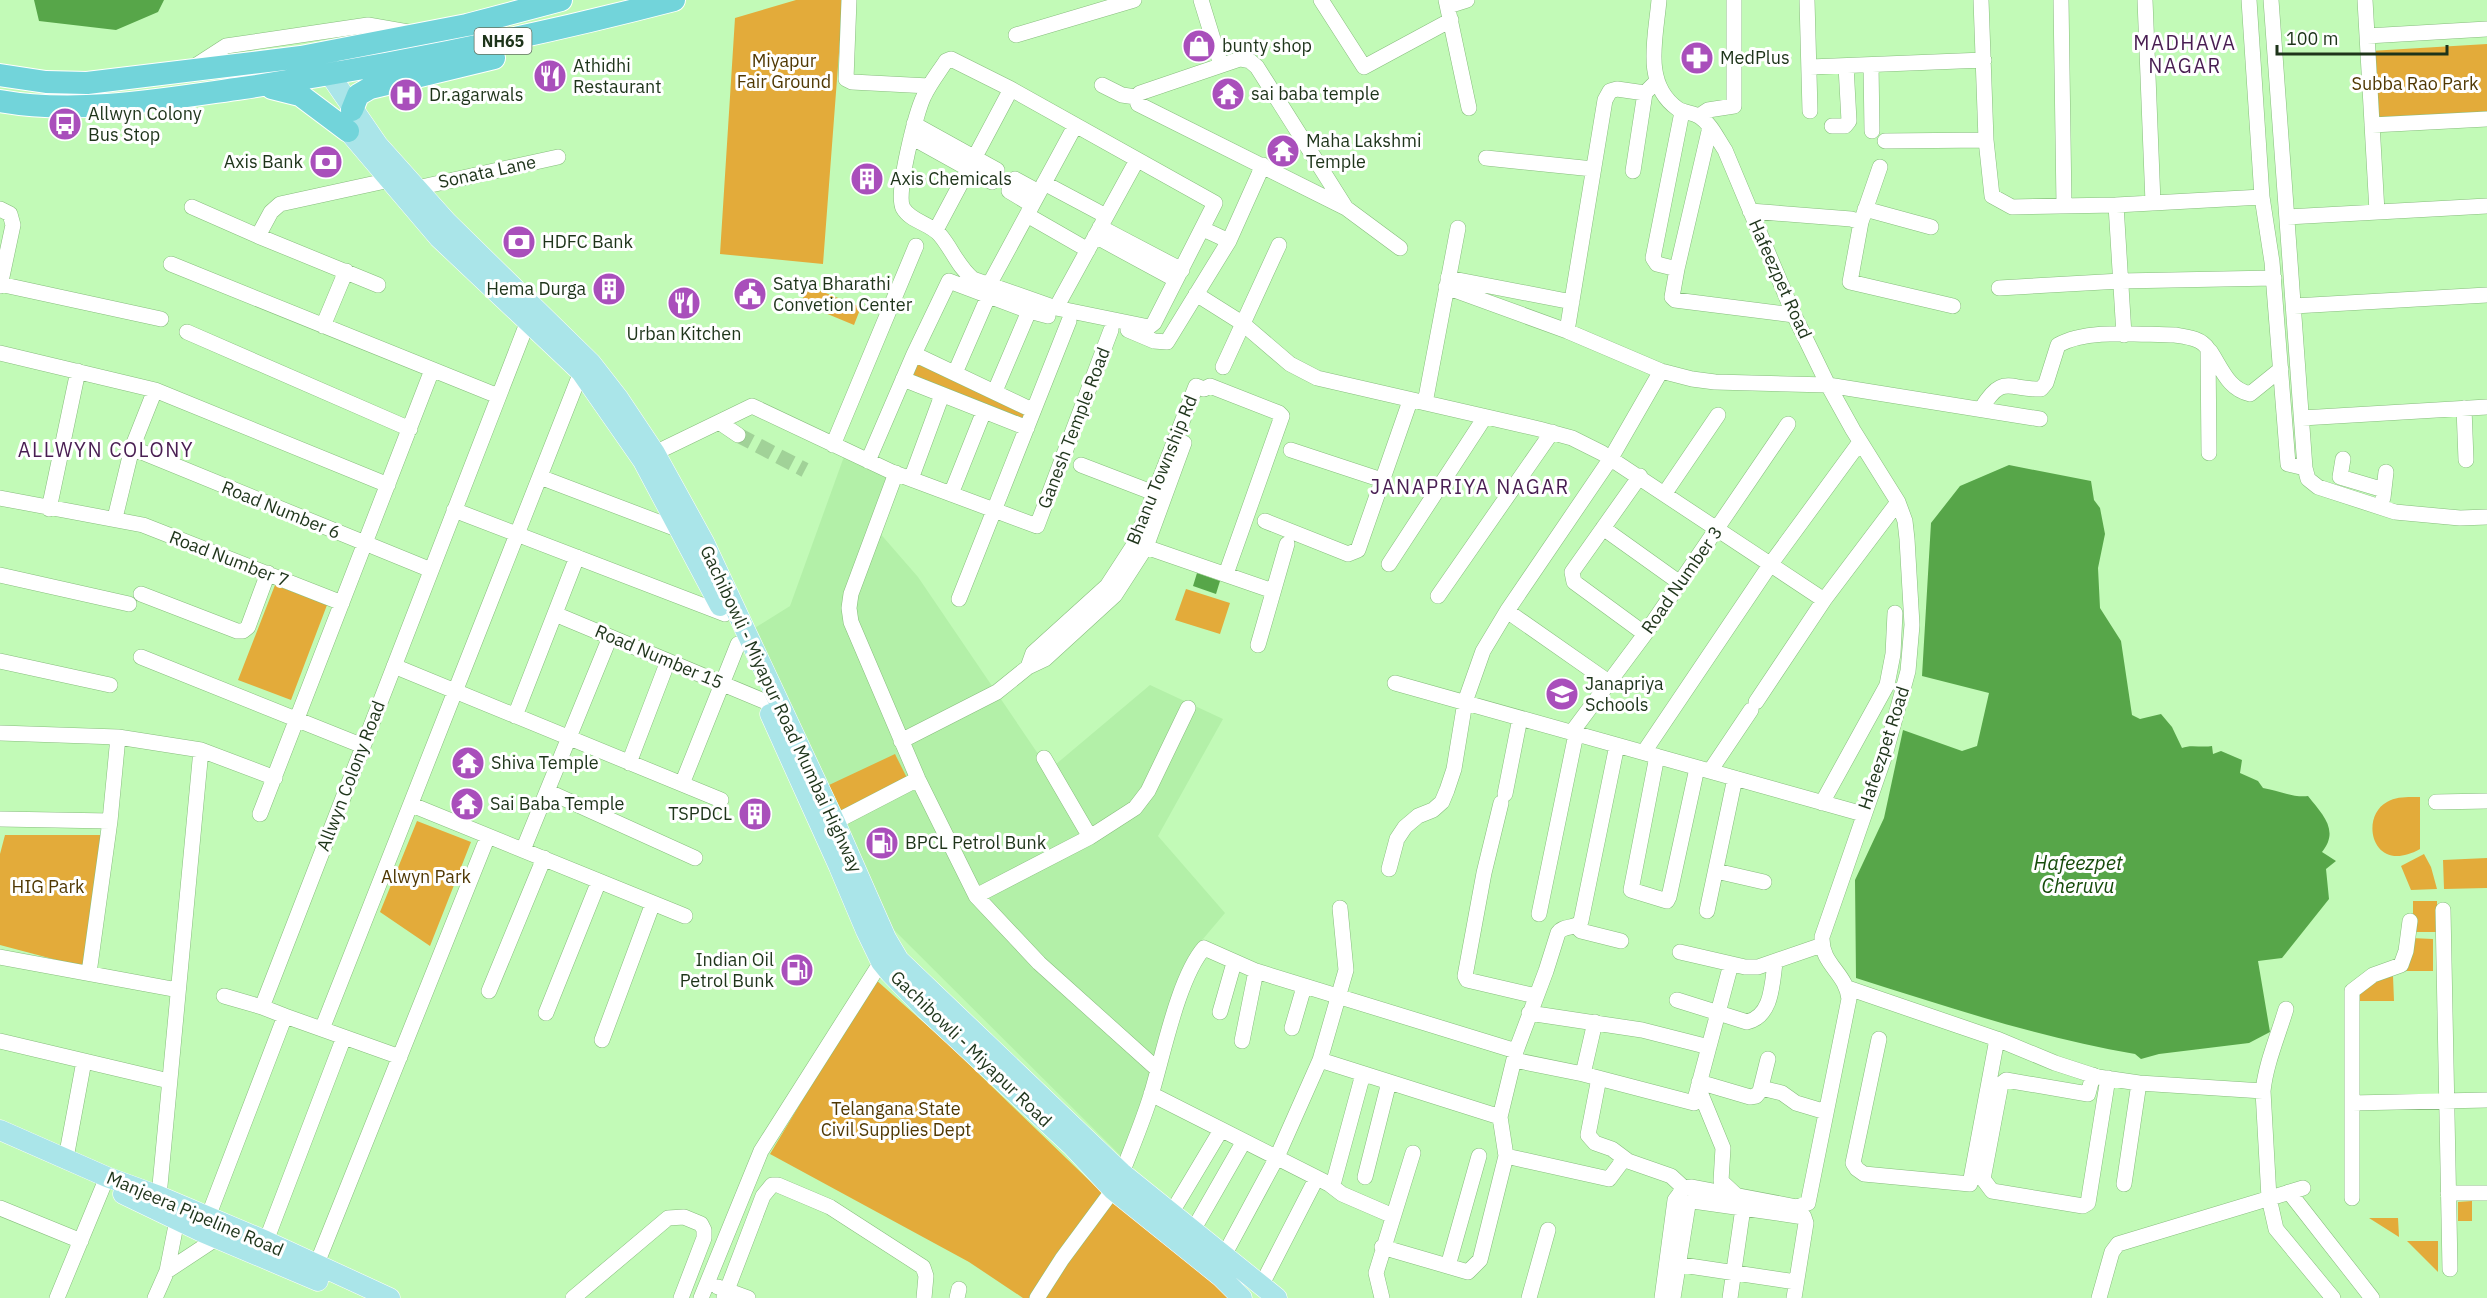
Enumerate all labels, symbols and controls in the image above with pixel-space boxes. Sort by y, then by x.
scale bar [2277,18,2446,56]
text: 100 m [2286,27,2338,50]
road number: NH65 [474,28,532,54]
shop icon: bunty shop [1181,28,1217,64]
district label: MADHAVA NAGAR [2133,29,2237,79]
place label: bunty shop [1222,34,1312,57]
pharmacy icon: MedPlus [1679,40,1715,76]
place label: MedPlus [1720,46,1790,69]
park label: Miyapur Fair Ground [737,49,831,93]
place label: Athidhi Restaurant [573,54,662,98]
restaurant icon: Athidhi Restaurant [532,58,568,94]
park label: Subba Rao Park [2351,72,2479,95]
temple icon: sai baba temple [1210,76,1246,112]
hospital icon: Dr.agarwals [388,77,424,113]
place label: sai baba temple [1251,82,1380,105]
place label: Dr.agarwals [429,83,524,106]
place label: Allwyn Colony Bus Stop [88,102,202,146]
bus stop icon: Allwyn Colony Bus Stop [47,106,83,142]
place label: Maha Lakshmi Temple [1306,129,1421,173]
temple icon: Maha Lakshmi Temple [1265,133,1301,169]
bank icon: Axis Bank [308,144,344,180]
place label: Axis Bank [224,150,304,173]
street label: Sonata Lane [436,150,538,193]
building icon: Axis Chemicals [849,161,885,197]
place label: Axis Chemicals [890,167,1012,190]
street label: Hafeezpet Road [1744,215,1817,342]
bank icon: HDFC Bank [501,224,537,260]
place label: HDFC Bank [542,230,634,253]
building icon: Hema Durga [591,271,627,307]
place label: Satya Bharathi Convetion Center [773,272,913,316]
public building icon: Satya Bharathi Convetion Center [732,276,768,312]
place label: Hema Durga [486,277,586,300]
restaurant icon: Urban Kitchen [666,285,702,321]
place label: Urban Kitchen [627,322,741,345]
street label: Ganesh Temple Road [1032,344,1115,512]
street label: Bhanu Township Rd [1121,392,1202,548]
district label: ALLWYN COLONY [18,436,194,463]
district label: JANAPRIYA NAGAR [1370,473,1570,500]
street label: Road Number 6 [218,475,344,544]
street label: Road Number 3 [1636,521,1727,638]
street label: Road Number 7 [166,525,292,592]
street label: Gachibowli - Miyapur Road Mumbai Highway [695,542,868,876]
street label: Road Number 15 [592,619,727,694]
place label: Janapriya Schools [1585,672,1664,716]
school or university icon: Janapriya Schools [1544,676,1580,712]
street label: Hafeezpet Road [1853,683,1914,812]
street label: Allwyn Colony Road [311,697,390,854]
temple icon: Shiva Temple [450,745,486,781]
place label: Shiva Temple [491,751,599,774]
temple icon: Sai Baba Temple [449,786,485,822]
place label: Sai Baba Temple [490,792,625,815]
building icon: TSPDCL [737,796,773,832]
place label: TSPDCL [668,802,732,825]
fuel station icon: BPCL Petrol Bunk [864,825,900,861]
place label: BPCL Petrol Bunk [905,831,1047,854]
water label: Hafeezpet Cheruvu [2034,849,2123,899]
park label: Alwyn Park [381,865,472,888]
park label: HIG Park [11,875,85,898]
place label: Indian Oil Petrol Bunk [680,948,775,992]
fuel station icon: Indian Oil Petrol Bunk [779,952,815,988]
street label: Gachibowli - Miyapur Road [886,965,1057,1132]
park label: Telangana State Civil Supplies Dept [821,1097,971,1141]
street label: Manjeera Pipeline Road [103,1166,287,1261]

